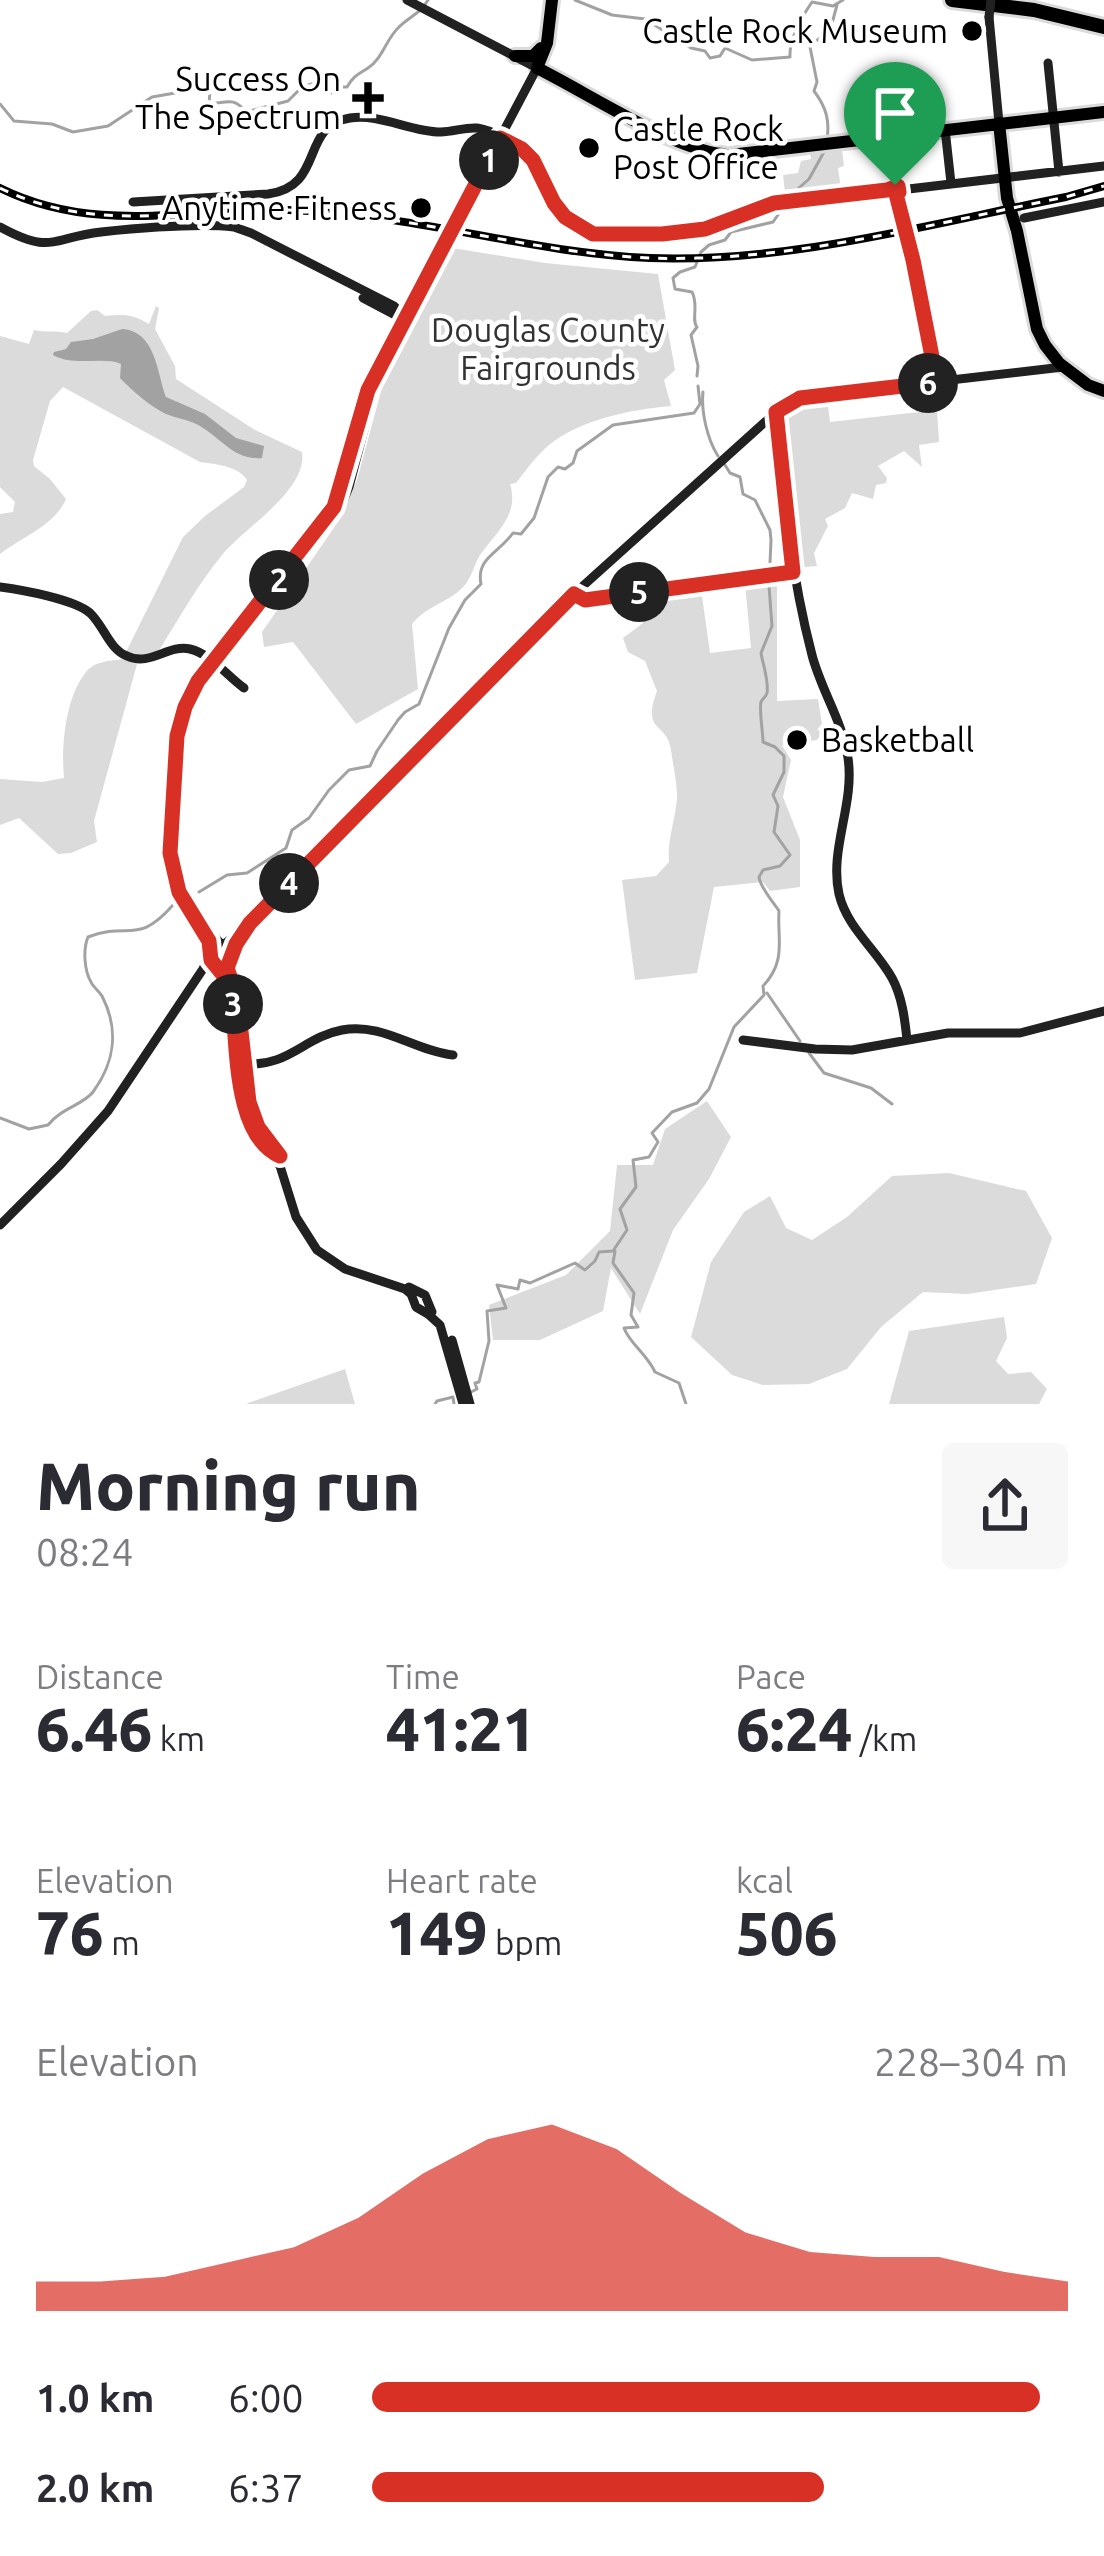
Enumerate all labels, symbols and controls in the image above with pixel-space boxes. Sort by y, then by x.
place label: Castle Rock Museum [642,12,948,49]
marker: Castle Rock Museum [959,18,985,44]
place label: Success On The Spectrum [135,60,341,135]
pin [844,62,946,185]
icon: arrive [862,80,928,146]
marker: Success On The Spectrum [352,82,384,114]
place label: Castle Rock Post Office [613,110,784,185]
pin: 1 [459,130,519,190]
marker: Castle Rock Post Office [576,135,602,161]
text: 1 [480,141,498,178]
place label: Anytime Fitness [162,189,397,226]
marker: Anytime Fitness [408,195,434,221]
park label: Douglas County Fairgrounds [431,311,665,386]
pin: 6 [898,353,958,413]
text: 6 [919,364,937,401]
pin: 2 [249,550,309,610]
text: 2 [270,561,288,598]
pin: 5 [609,562,669,622]
text: 5 [630,573,648,610]
place label: Basketball [821,721,974,758]
marker: Basketball [784,727,810,753]
pin: 4 [259,853,319,913]
text: 4 [280,864,298,901]
pin: 3 [203,974,263,1034]
text: 3 [224,985,242,1022]
button: share [942,1443,1068,1569]
text: Morning run [36,1448,421,1522]
text: 08:24 [36,1530,134,1573]
text: Distance [36,1658,164,1695]
text: Time [386,1658,460,1695]
text: Pace [736,1658,806,1695]
text: 6.46 [36,1695,152,1762]
text: 41:21 [386,1695,536,1762]
text: 6:24 [736,1695,852,1762]
text: km [152,1720,205,1757]
text: /km [852,1720,917,1757]
text: Elevation [36,1862,174,1899]
text: Heart rate [386,1862,538,1899]
text: kcal [736,1862,793,1899]
text: 76 [36,1899,104,1966]
text: 149 [386,1899,488,1966]
text: 506 [736,1899,838,1966]
text: m [104,1924,140,1961]
text: bpm [488,1924,562,1961]
text: Elevation [36,2040,199,2083]
text: 228–304 m [874,2040,1068,2083]
text: 1.0 km [36,2376,154,2419]
text: 6:00 [228,2376,304,2419]
text: 2.0 km [36,2466,154,2509]
text: 6:37 [228,2466,304,2509]

